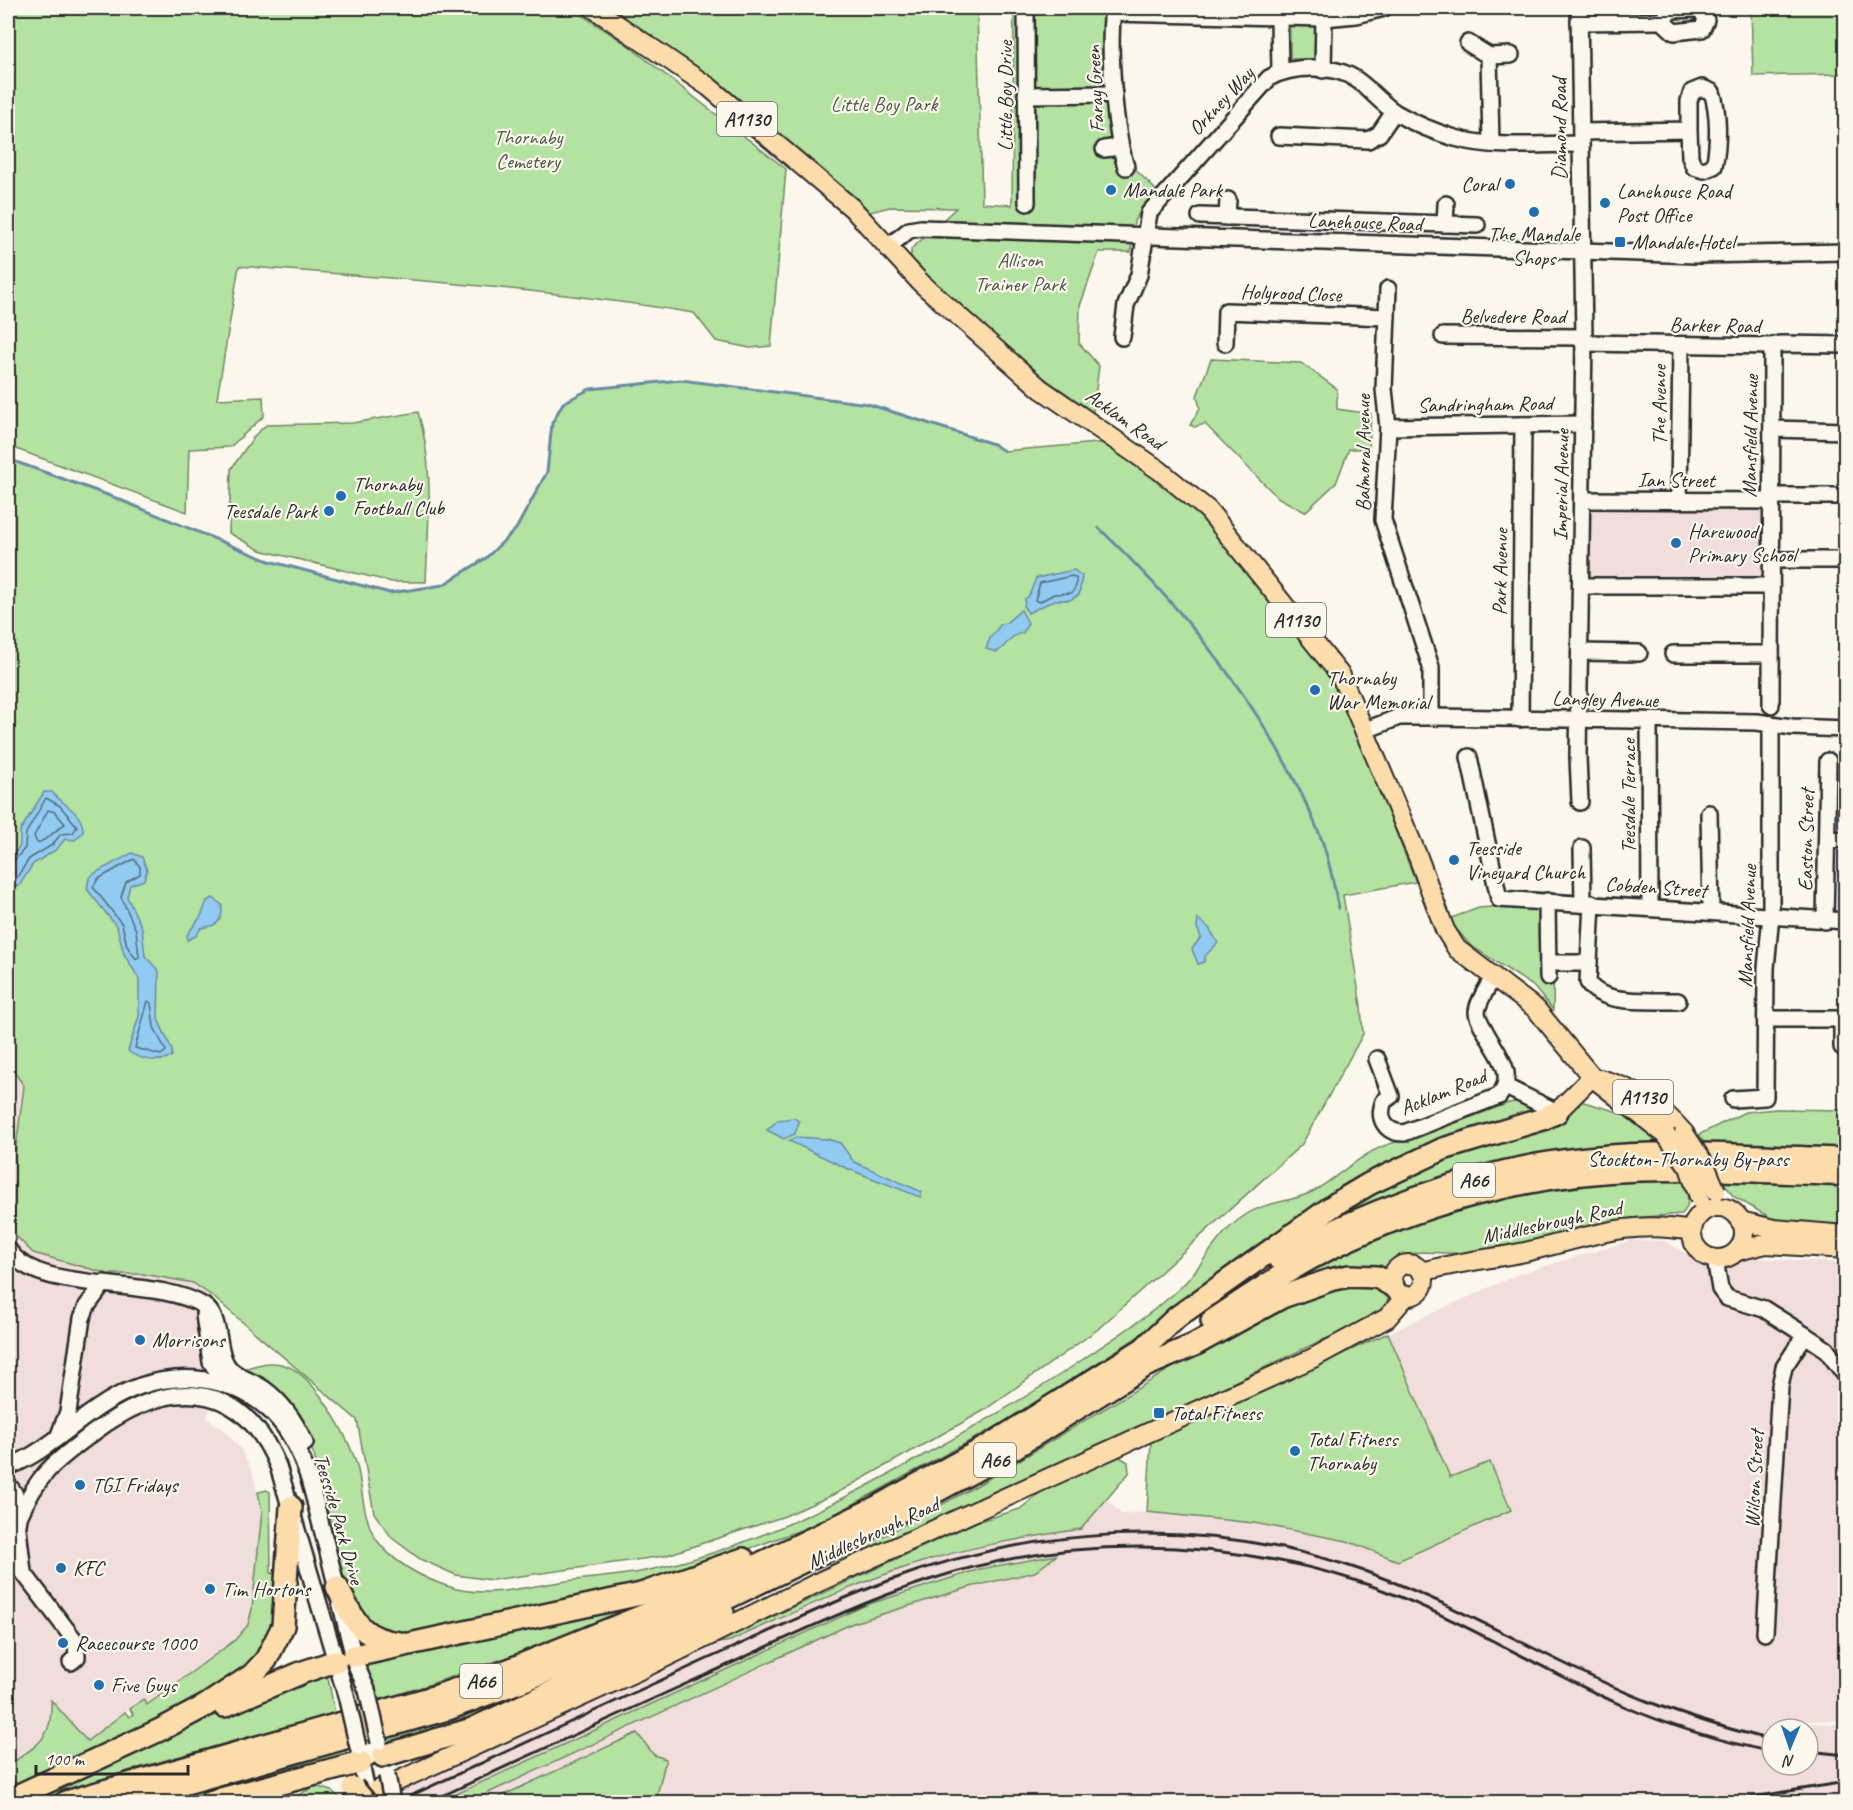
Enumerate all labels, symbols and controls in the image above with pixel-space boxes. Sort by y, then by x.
street label: Little Boy Drive [992,40,1018,151]
street label: Faray Green [1080,44,1110,133]
street label: Orkney Way [1183,60,1261,141]
street label: Diamond Road [1546,74,1572,180]
park label: Little Boy Park [831,91,939,117]
road number: A1130 [717,102,777,136]
park label: Thornaby Cemetery [494,124,564,174]
place label: Coral [1461,171,1501,197]
place label: Mandale Park [1123,177,1224,203]
marker: Coral [1503,177,1517,191]
place label: Lanehouse Road Post Office [1617,178,1735,228]
marker: Mandale Park [1104,183,1118,197]
marker: Lanehouse Road Post Office [1598,196,1612,210]
marker: The Mandale Shops [1527,205,1541,219]
street label: Lanehouse Road [1308,207,1426,237]
place label: The Mandale Shops [1488,221,1582,271]
place label: Mandale Hotel [1632,229,1738,255]
marker: Mandale Hotel [1613,235,1627,249]
park label: Allison Trainer Park [975,247,1067,297]
street label: Holyrood Close [1240,278,1343,308]
street label: Belvedere Road [1460,303,1569,329]
street label: Barker Road [1669,311,1764,339]
street label: The Avenue [1646,363,1672,445]
street label: Mansfield Avenue [1736,373,1764,498]
street label: Acklam Road [1080,382,1173,458]
street label: Sandringham Road [1417,390,1557,418]
street label: Balmoral Avenue [1350,393,1376,512]
street label: Imperial Avenue [1547,428,1575,541]
street label: Ian Street [1637,467,1717,493]
place label: Thornaby Football Club [353,471,446,521]
marker: Thornaby Football Club [334,489,348,503]
place label: Teesdale Park [224,498,318,524]
marker: Teesdale Park [322,504,336,518]
place label: Harewood Primary School [1688,518,1799,568]
street label: Park Avenue [1486,526,1514,616]
marker: Harewood Primary School [1669,536,1683,550]
road number: A1130 [1266,603,1326,637]
place label: Thornaby War Memorial [1327,665,1433,715]
marker: Thornaby War Memorial [1308,683,1322,697]
street label: Langley Avenue [1552,685,1659,713]
street label: Teesdale Terrace [1615,737,1641,853]
street label: Easton Street [1792,786,1820,891]
place label: Teesside Vineyard Church [1466,835,1586,885]
marker: Teesside Vineyard Church [1447,853,1461,867]
street label: Mansfield Avenue [1732,863,1762,988]
street label: Cobden Street [1604,870,1711,904]
street label: Acklam Road [1396,1062,1493,1121]
road number: A1130 [1613,1080,1673,1114]
street label: Stockton-Thornaby By-pass [1587,1146,1790,1172]
road number: A66 [1453,1163,1495,1197]
street label: Middlesbrough Road [1480,1194,1627,1250]
place label: Morrisons [152,1327,227,1353]
marker: Morrisons [133,1333,147,1347]
place label: Total Fitness [1171,1400,1263,1426]
marker: Total Fitness [1152,1406,1166,1420]
place label: Total Fitness Thornaby [1307,1426,1399,1476]
street label: Wilson Street [1738,1426,1770,1529]
road number: A66 [974,1443,1016,1477]
marker: Total Fitness Thornaby [1288,1444,1302,1458]
street label: Teesside Park Drive [308,1451,371,1589]
place label: TGI Fridays [92,1472,179,1498]
marker: TGI Fridays [73,1478,87,1492]
street label: Middlesbrough Road [803,1490,946,1575]
place label: KFC [73,1555,106,1581]
marker: KFC [54,1561,68,1575]
place label: Tim Hortons [222,1576,312,1602]
marker: Tim Hortons [203,1582,217,1596]
place label: Racecourse 1000 [75,1630,198,1656]
marker: Racecourse 1000 [56,1636,70,1650]
road number: A66 [460,1664,502,1698]
place label: Five Guys [111,1672,178,1698]
marker: Five Guys [92,1678,106,1692]
north arrow [1760,1717,1820,1777]
scale bar [36,1738,188,1776]
text: 100 m [45,1748,86,1770]
text: N [1781,1751,1795,1771]

